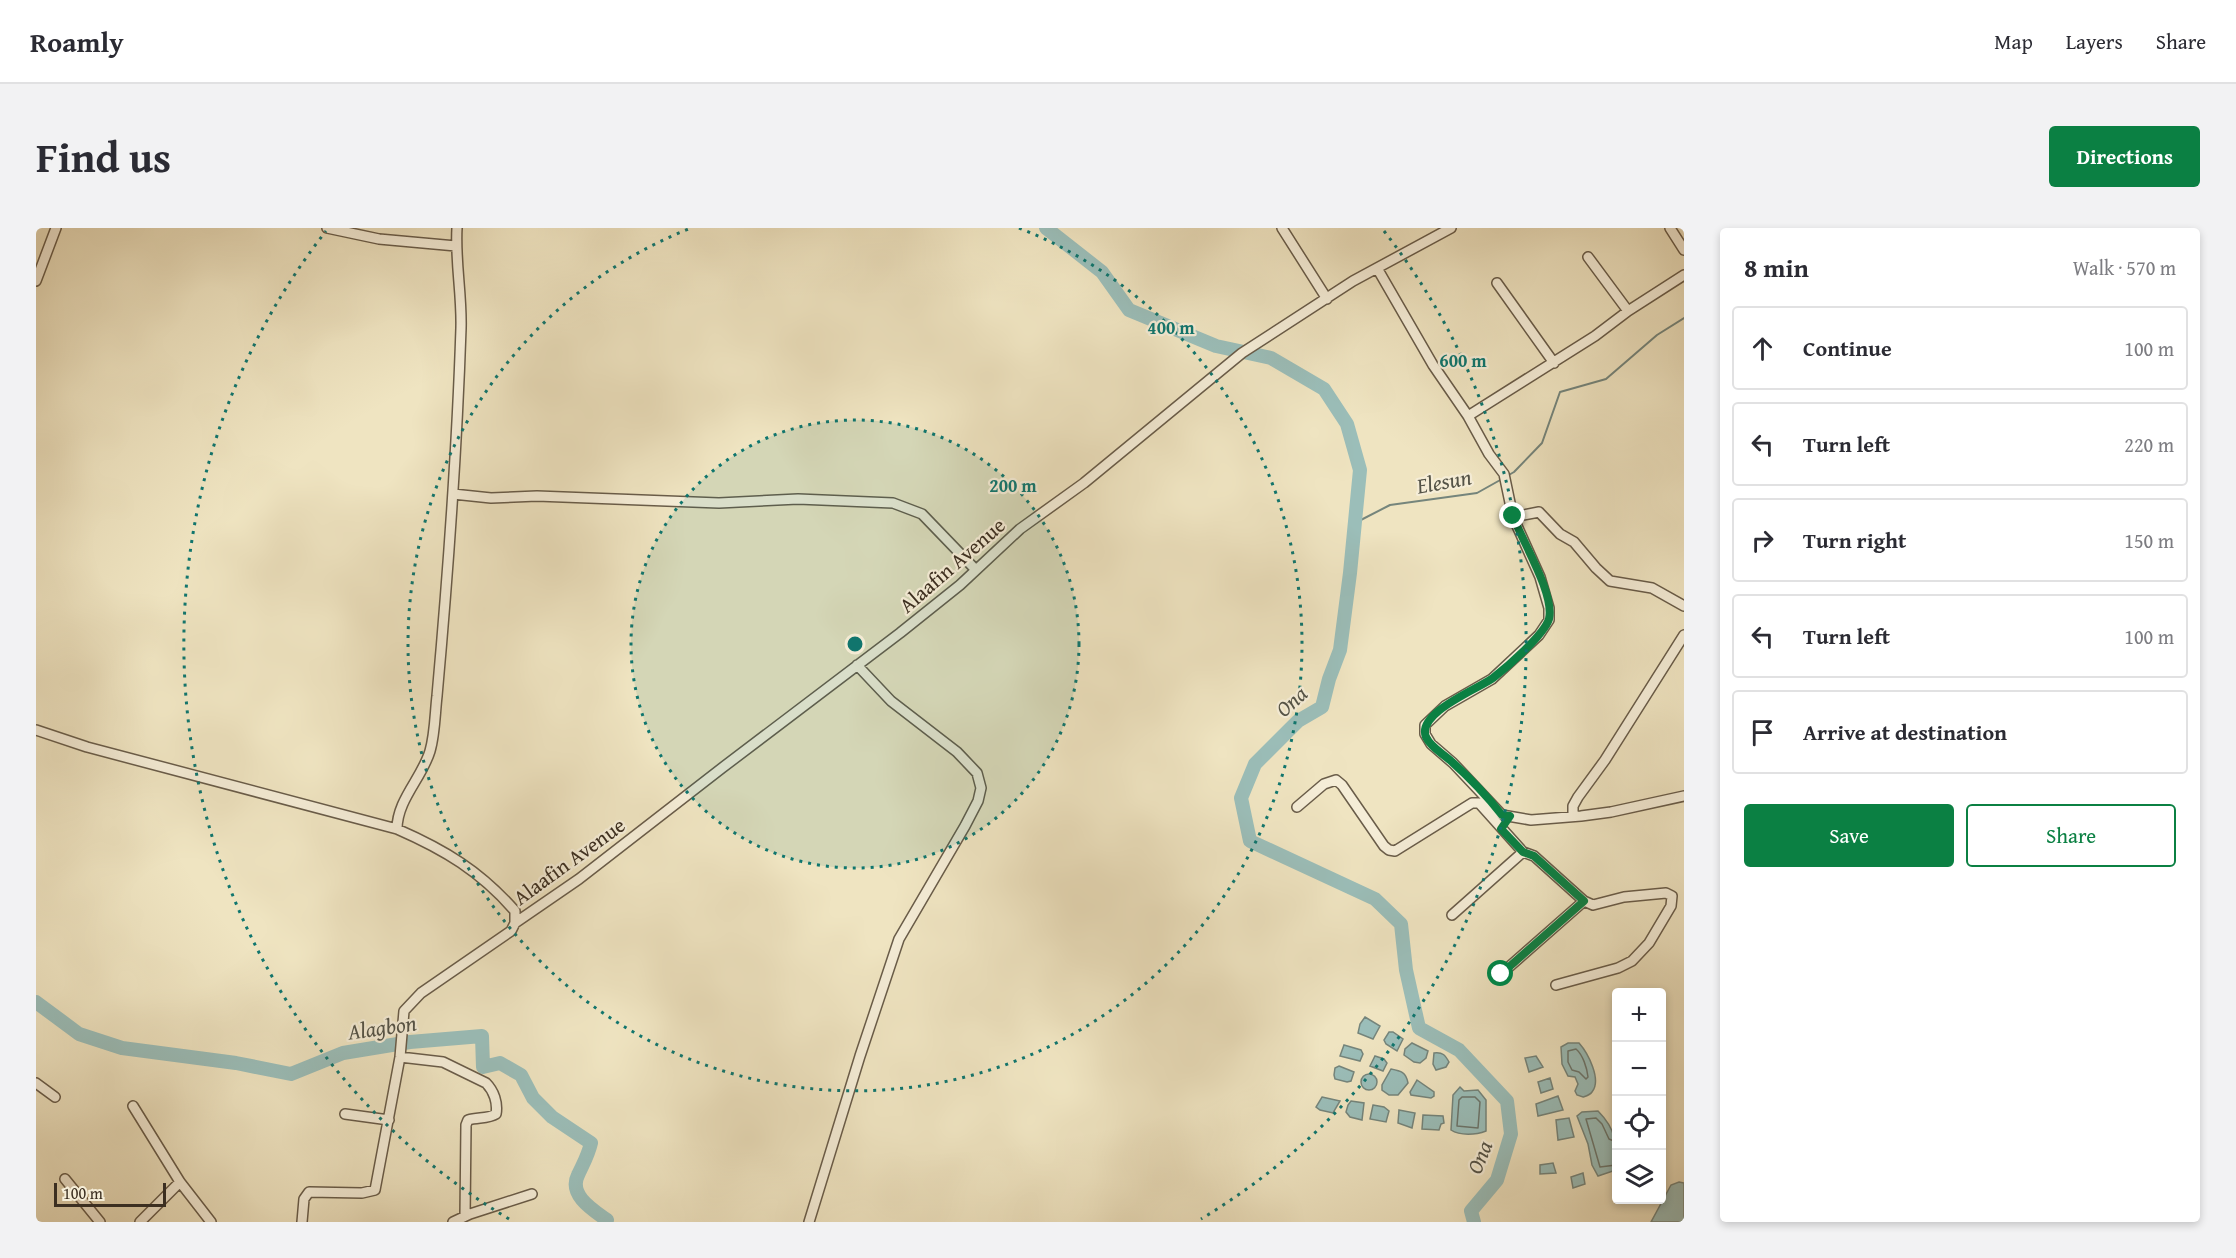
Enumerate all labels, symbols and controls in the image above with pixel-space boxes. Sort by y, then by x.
text: Roamly [30,21,124,62]
text: Map [1994,26,2033,57]
text: Layers [2066,26,2123,57]
text: Share [2156,26,2206,57]
text: Find us [36,126,171,187]
button: Directions [2049,126,2200,187]
text: 8 min [1744,248,1809,287]
text: Walk · 570 m [2073,253,2176,282]
text: 400 m [1147,314,1195,341]
icon: ahead [1746,332,1779,365]
text: Continue [1803,332,1892,364]
text: 100 m [2124,334,2174,363]
text: 600 m [1439,347,1487,374]
icon: left [1746,428,1779,461]
text: Turn left [1803,428,1890,460]
text: 220 m [2124,430,2174,459]
water label: Elesun [1413,460,1474,502]
text: 200 m [989,472,1037,499]
route end [1499,502,1525,528]
street label: Alaafin Avenue [892,510,1012,620]
icon: right [1746,524,1779,557]
text: Turn right [1803,524,1906,556]
text: 150 m [2124,526,2174,555]
icon: left [1746,620,1779,653]
text: Turn left [1803,620,1890,652]
text: 100 m [2124,622,2174,651]
centre of rings [845,634,865,654]
water label: Ona [1268,678,1314,724]
icon: arrive [1746,716,1779,749]
text: Arrive at destination [1803,716,2007,748]
button: Save [1744,804,1954,867]
button: Share [1966,804,2176,867]
street label: Alaafin Avenue [506,810,632,912]
route start [1487,960,1513,986]
map controls [1612,988,1666,1204]
button: + [1612,988,1666,1042]
water label: Alagbon [345,1006,418,1048]
button: − [1612,1042,1666,1096]
button: locate [1612,1096,1666,1150]
water label: Ona [1458,1135,1500,1179]
button: layers [1612,1150,1666,1204]
scale bar [54,1180,166,1208]
text: 100 m [63,1181,103,1205]

